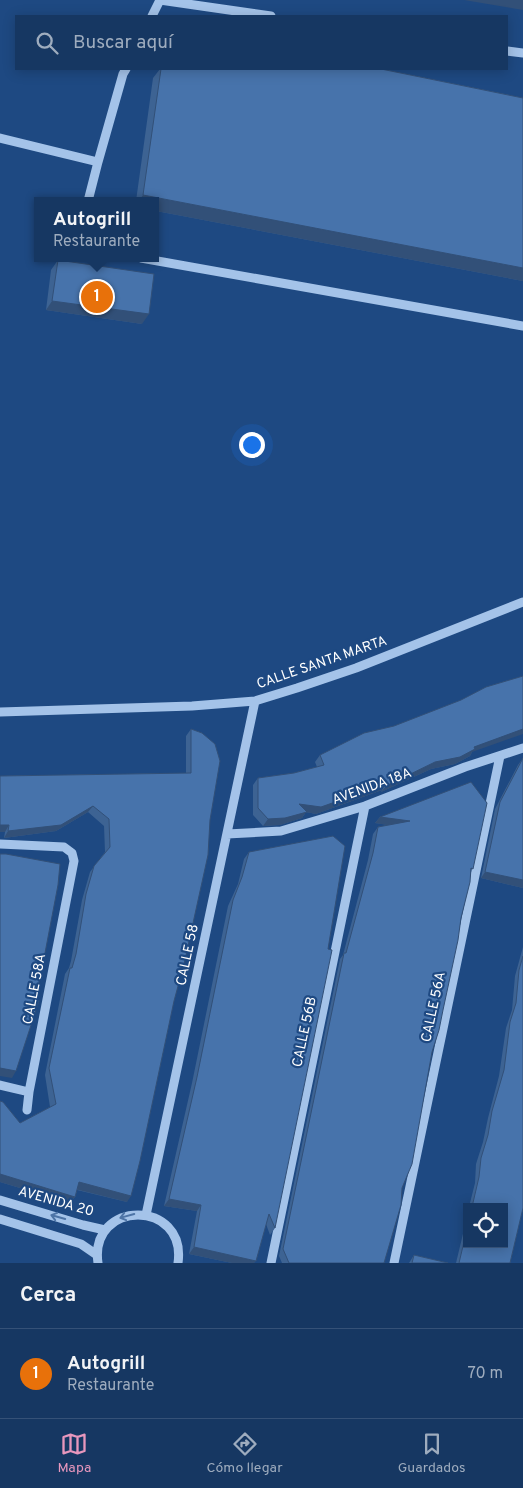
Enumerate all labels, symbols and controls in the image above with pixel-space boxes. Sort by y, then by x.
search box [15,15,508,70]
icon: search [33,29,61,57]
text: Buscar aquí [73,31,173,55]
popup [34,197,159,262]
text: Autogrill [53,208,131,232]
text: Restaurante [53,232,140,252]
pin: 1 [81,278,113,316]
your location [239,432,265,458]
street label: CALLE SANTA MARTA [255,633,389,693]
street label: AVENIDA 18A [330,765,414,809]
street label: CALLE 58 [173,923,203,987]
street label: CALLE 58A [20,952,50,1026]
street label: CALLE 56A [418,970,450,1044]
street label: CALLE 56B [289,995,321,1069]
street label: AVENIDA 20 [16,1183,96,1221]
map controls [463,1203,508,1248]
button: locate [463,1203,508,1248]
one-way arrow [51,1212,67,1222]
one-way arrow [120,1212,136,1222]
text: Cerca [20,1282,76,1309]
text: Autogrill [67,1352,145,1376]
text: 1 [33,1364,39,1384]
text: 70 m [468,1364,503,1384]
text: Restaurante [67,1376,154,1396]
tab: Mapa [58,1430,91,1477]
tab: Cómo llegar [206,1430,283,1477]
tab: Guardados [398,1430,465,1477]

